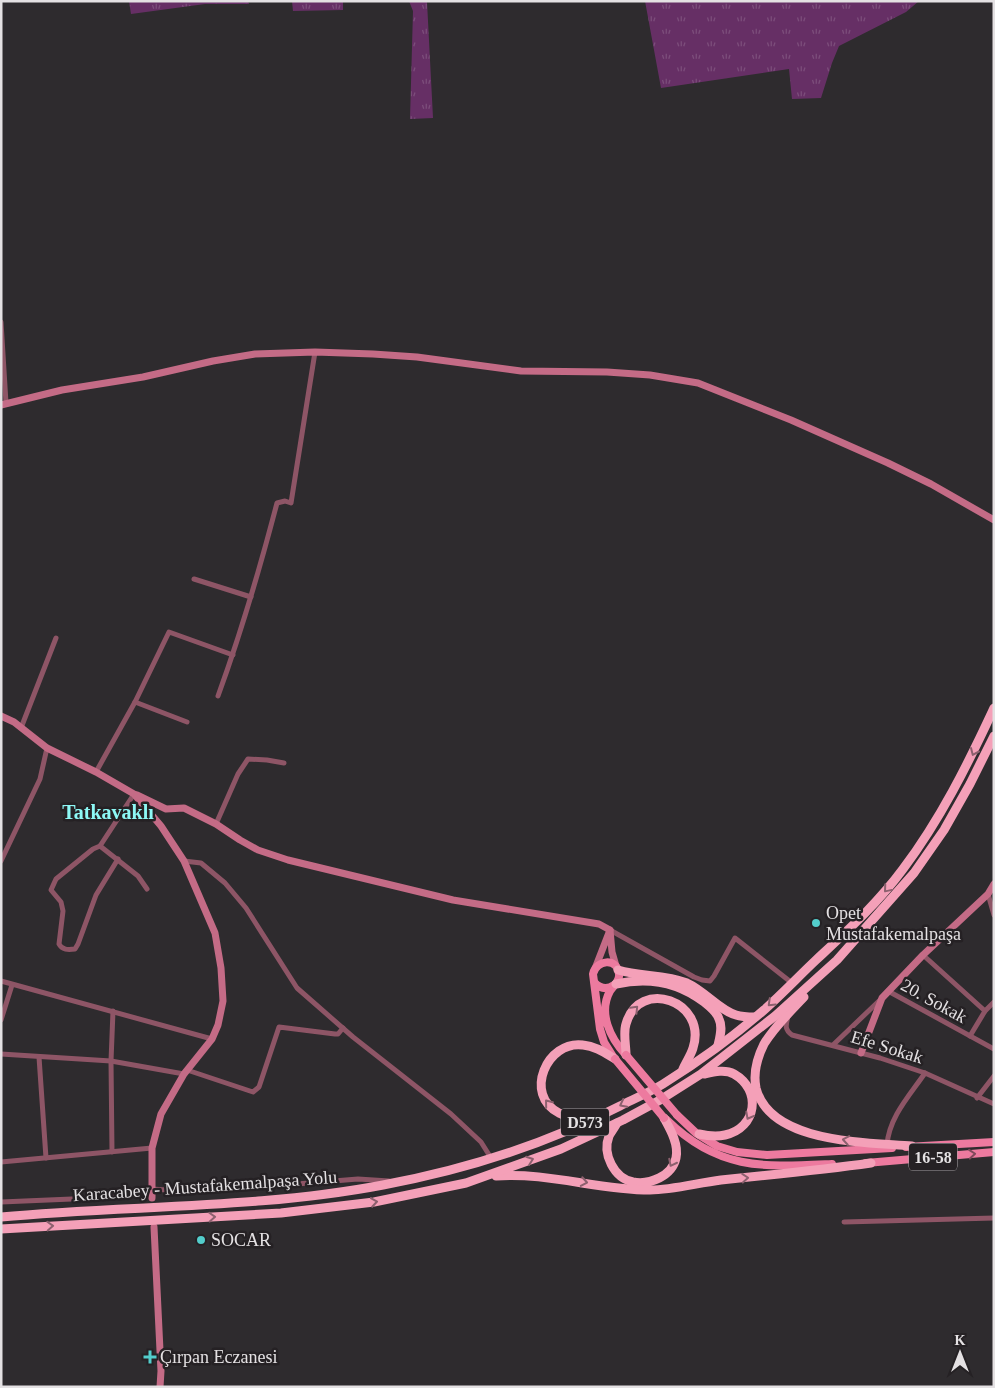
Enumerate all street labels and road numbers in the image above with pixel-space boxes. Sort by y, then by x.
street label: 20. Sokak [898,975,970,1027]
street label: Efe Sokak [848,1027,926,1067]
road number: D573 [561,1108,609,1136]
road number: 16-58 [909,1144,957,1170]
street label: Karacabey - Mustafakemalpaşa Yolu [72,1167,338,1205]

